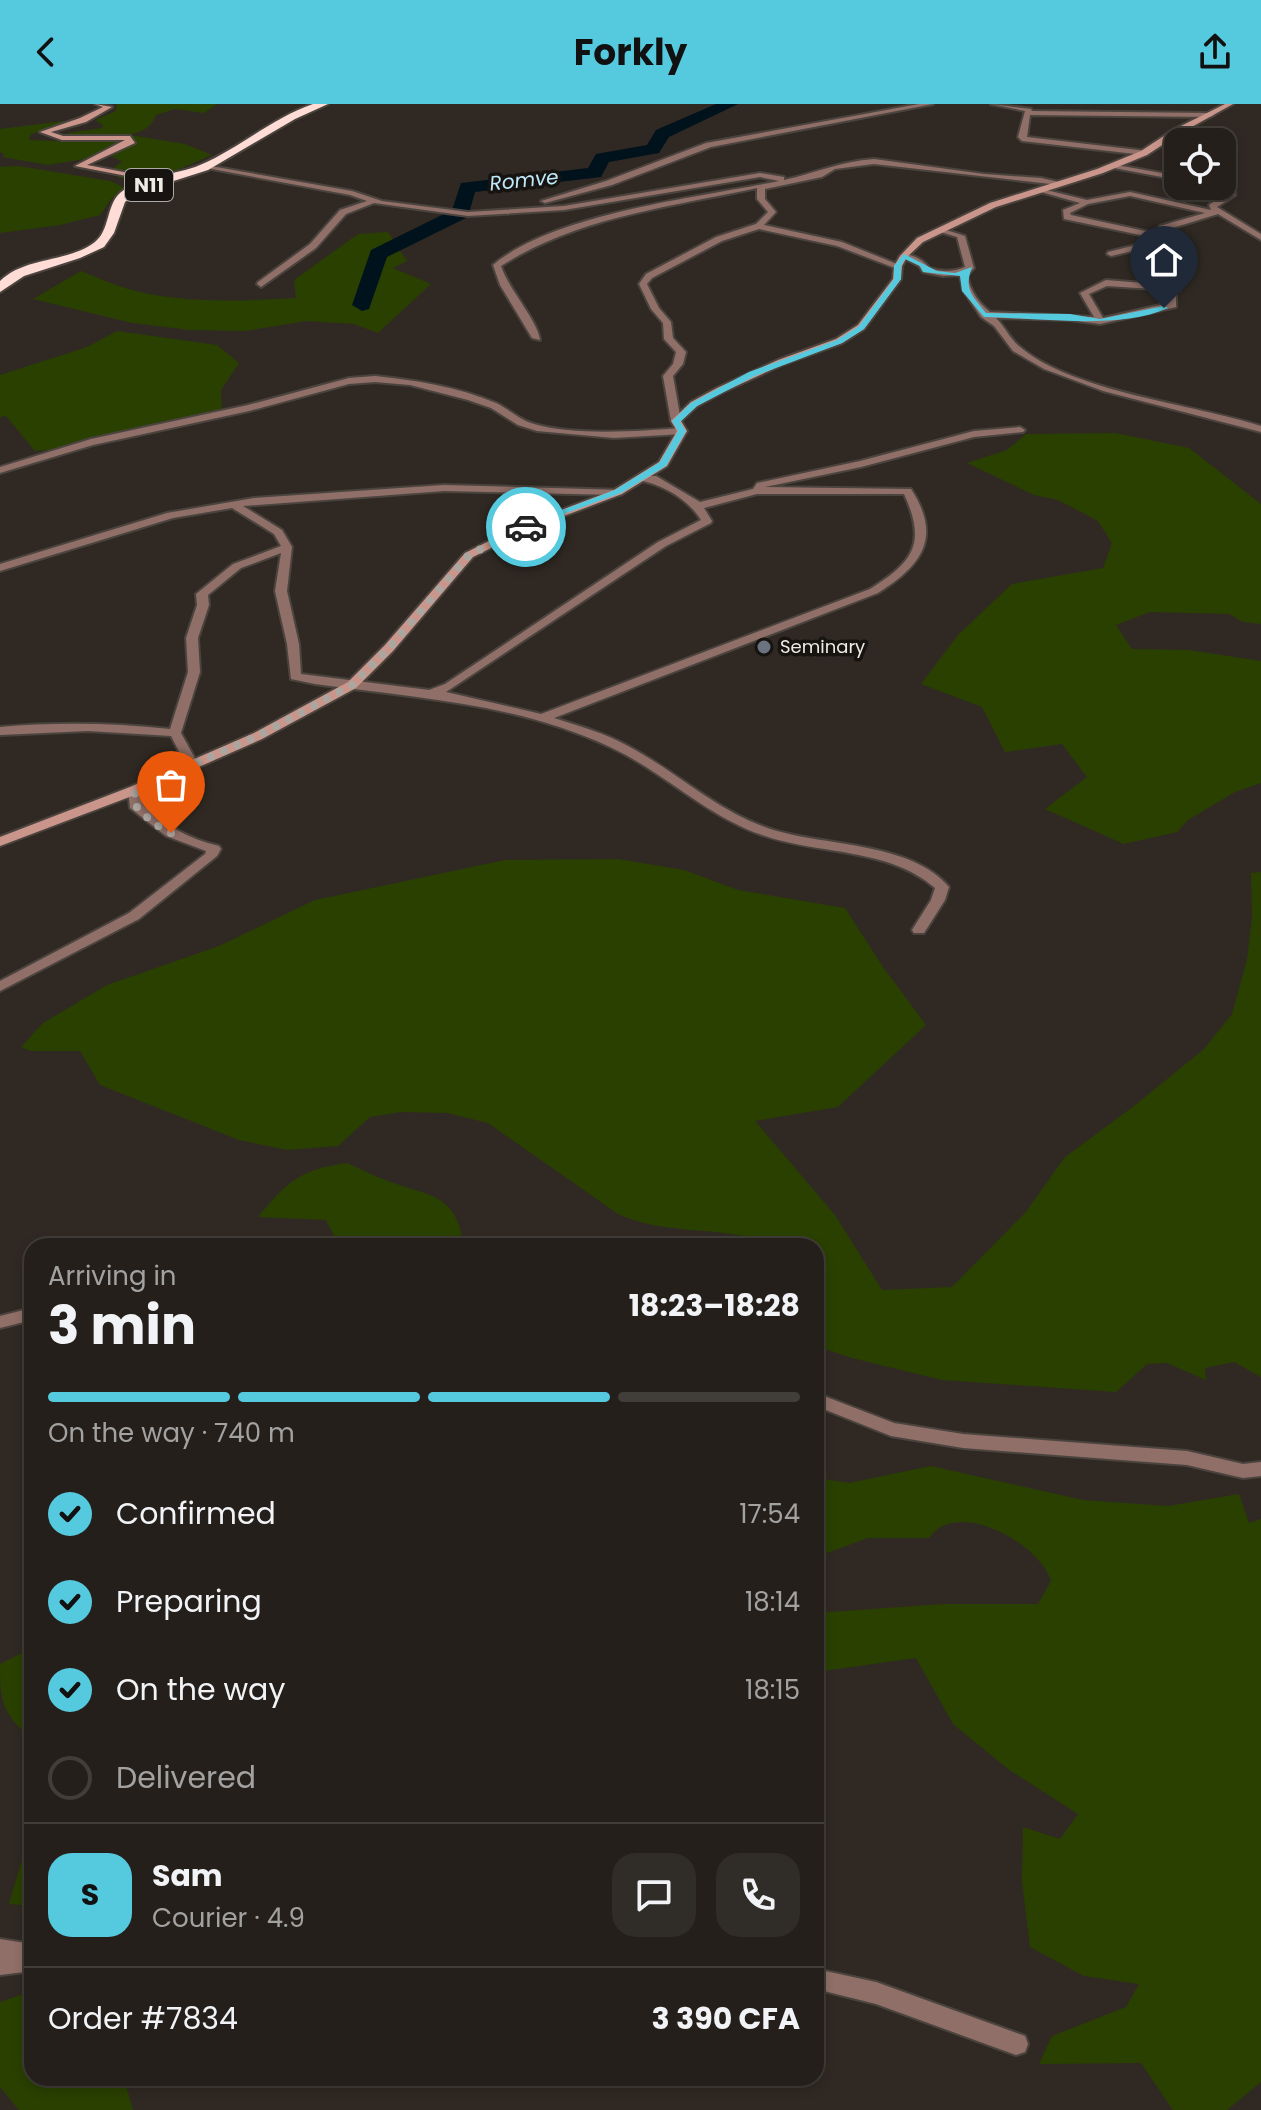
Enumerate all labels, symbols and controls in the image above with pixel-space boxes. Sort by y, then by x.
text: Forkly [574,27,687,78]
icon: back [24,30,68,74]
icon: share [1193,30,1237,74]
map controls [1164,128,1236,200]
button: locate [1164,128,1236,200]
water label: Romve [488,162,560,198]
road number: N11 [125,169,173,201]
pin [1130,226,1198,308]
icon: home [1142,238,1186,282]
courier [486,487,566,567]
icon: car [504,505,548,549]
place label: Seminary [780,634,865,659]
marker: Seminary [755,638,773,656]
pin [137,751,205,833]
icon: bag [149,763,193,807]
text: Arriving in [48,1258,177,1294]
text: 18:23–18:28 [629,1284,800,1327]
text: 3 min [48,1289,196,1362]
text: On the way · 740 m [48,1415,295,1451]
icon: check [48,1492,92,1536]
text: Confirmed [116,1492,276,1535]
text: 17:54 [739,1496,800,1532]
icon: check [48,1580,92,1624]
text: Preparing [116,1580,262,1623]
text: 18:14 [745,1584,800,1620]
icon: check [48,1668,92,1712]
text: On the way [116,1668,285,1711]
text: 18:15 [745,1672,800,1708]
text: Delivered [116,1756,256,1799]
button: chat [612,1853,696,1937]
button: phone [716,1853,800,1937]
text: Sam [152,1854,223,1897]
text: S [81,1873,99,1916]
text: Courier · 4.9 [152,1900,305,1936]
text: Order #7834 [48,1997,238,2040]
text: 3 390 CFA [652,1997,800,2040]

